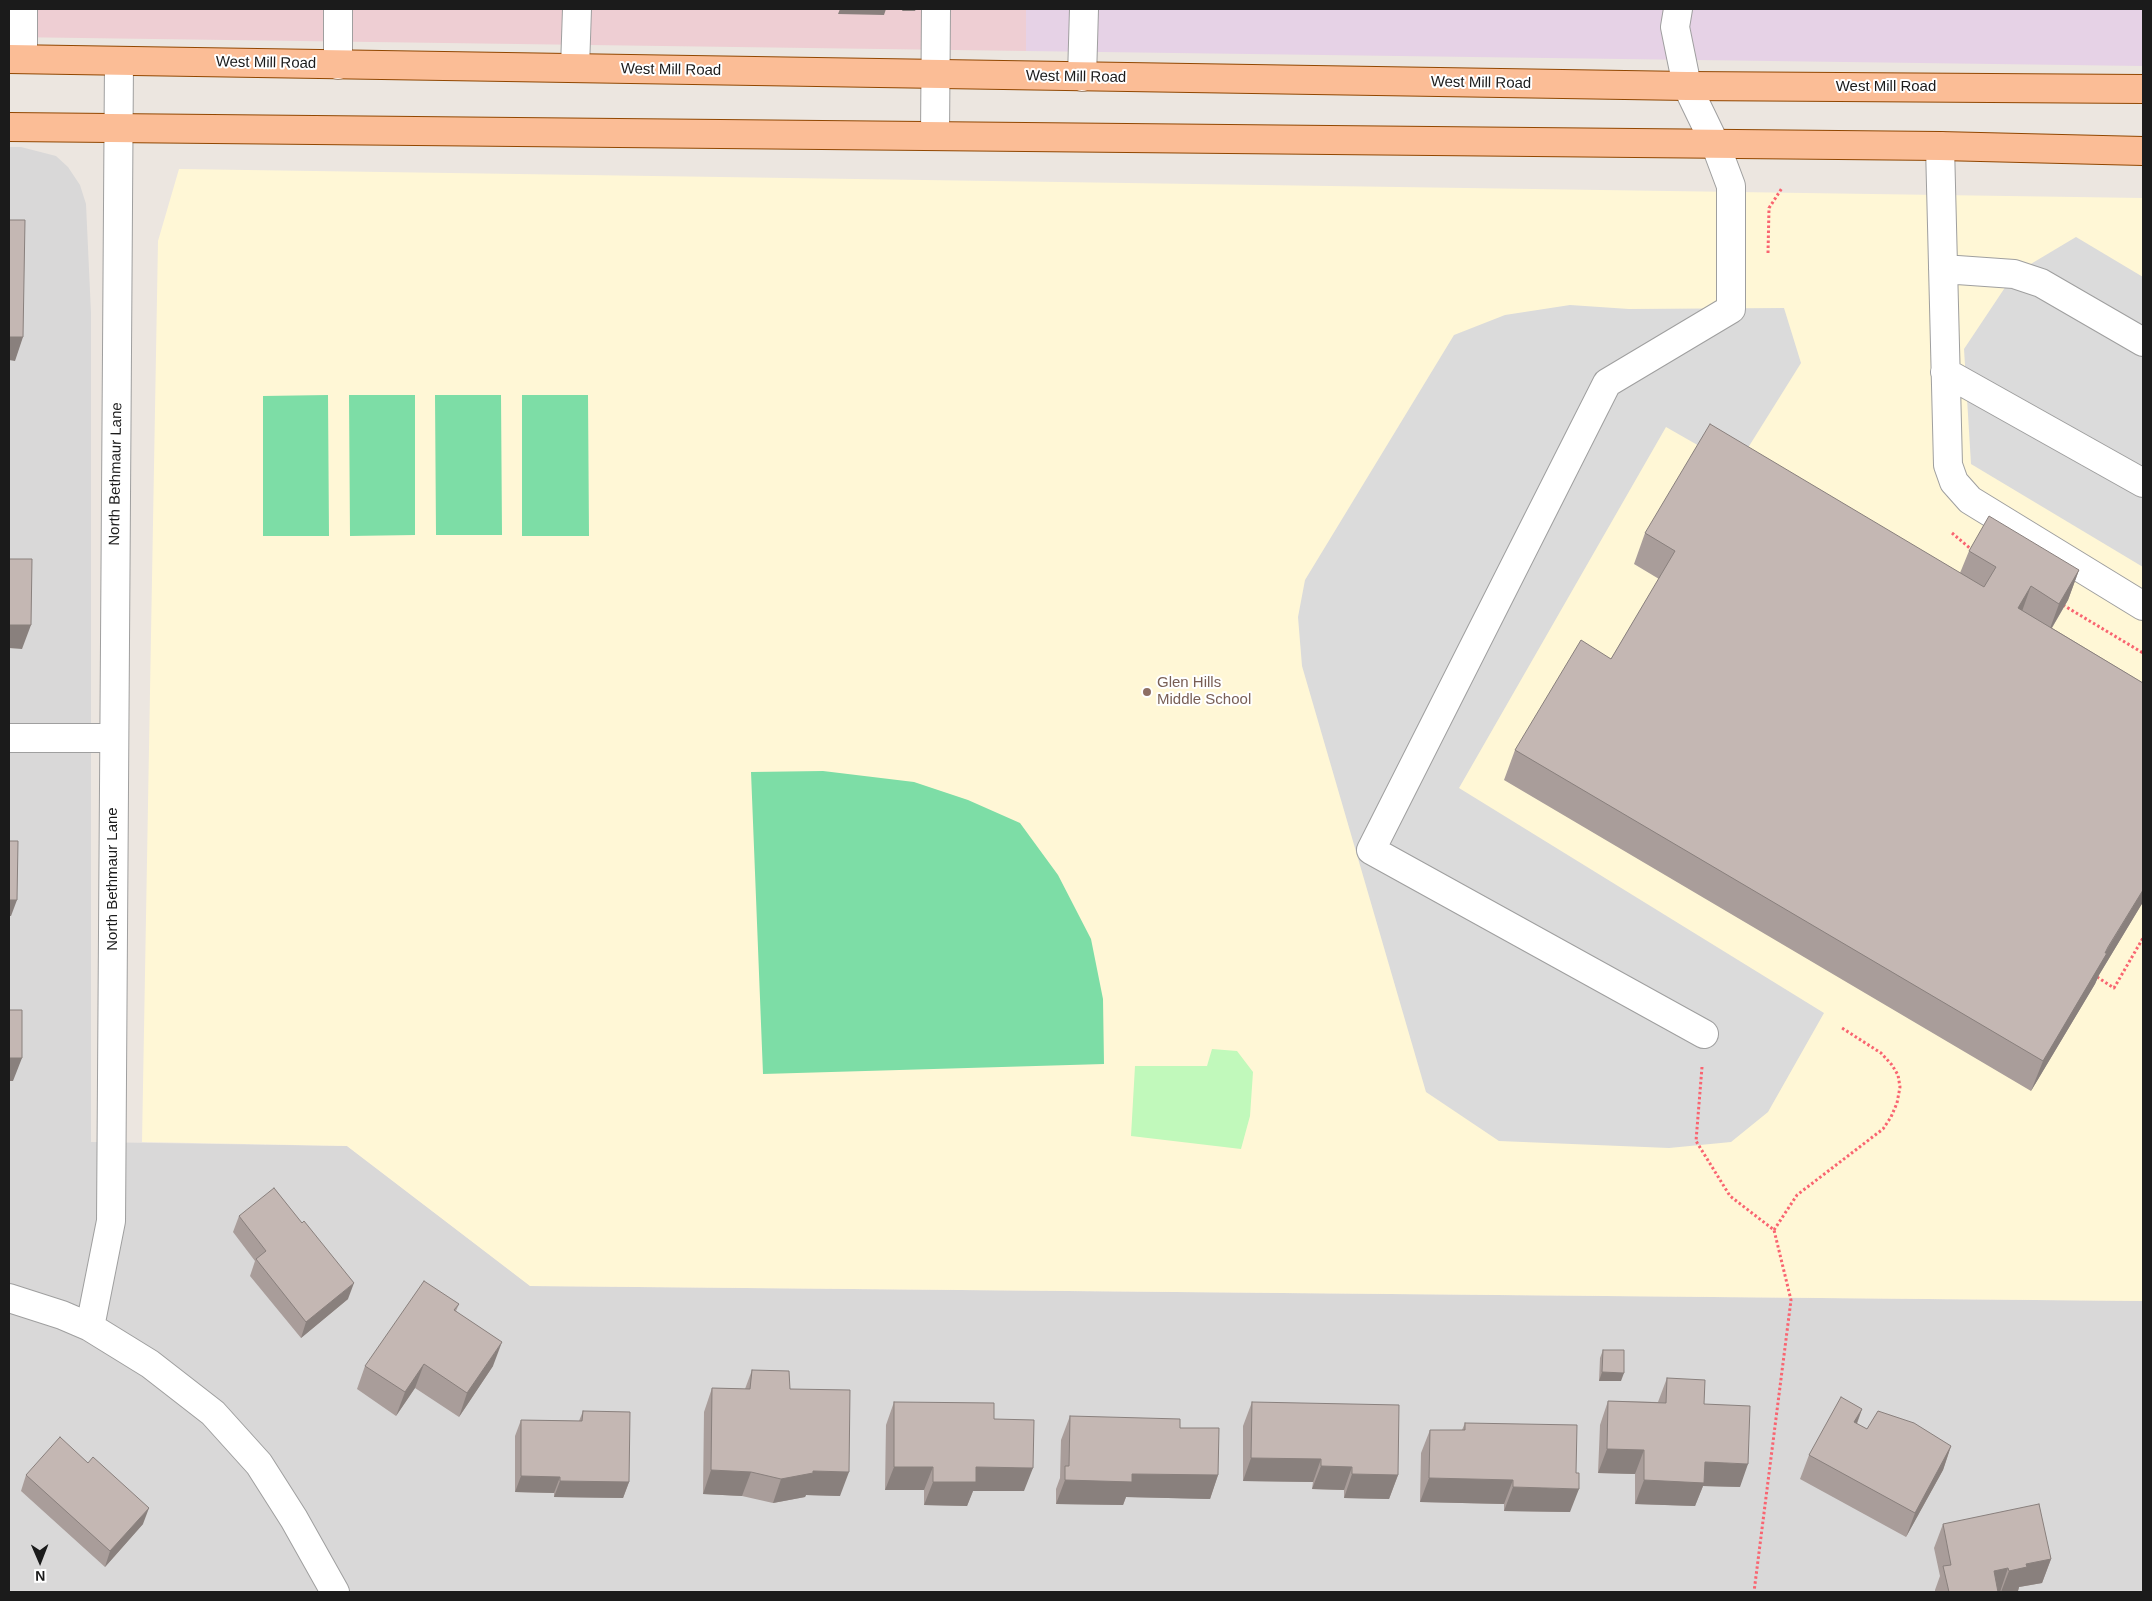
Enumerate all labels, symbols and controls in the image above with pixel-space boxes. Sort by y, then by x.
street label: West Mill Road [216,53,316,73]
street label: West Mill Road [621,60,721,80]
street label: West Mill Road [1026,67,1126,87]
street label: West Mill Road [1431,73,1531,93]
street label: West Mill Road [1836,78,1936,96]
street label: North Bethmaur Lane [106,402,126,546]
place label: Glen Hills Middle School [1157,674,1251,709]
marker: Glen Hills Middle School [1141,686,1153,698]
street label: North Bethmaur Lane [104,807,122,951]
north arrow [15,1536,65,1586]
text: N [35,1568,45,1584]

